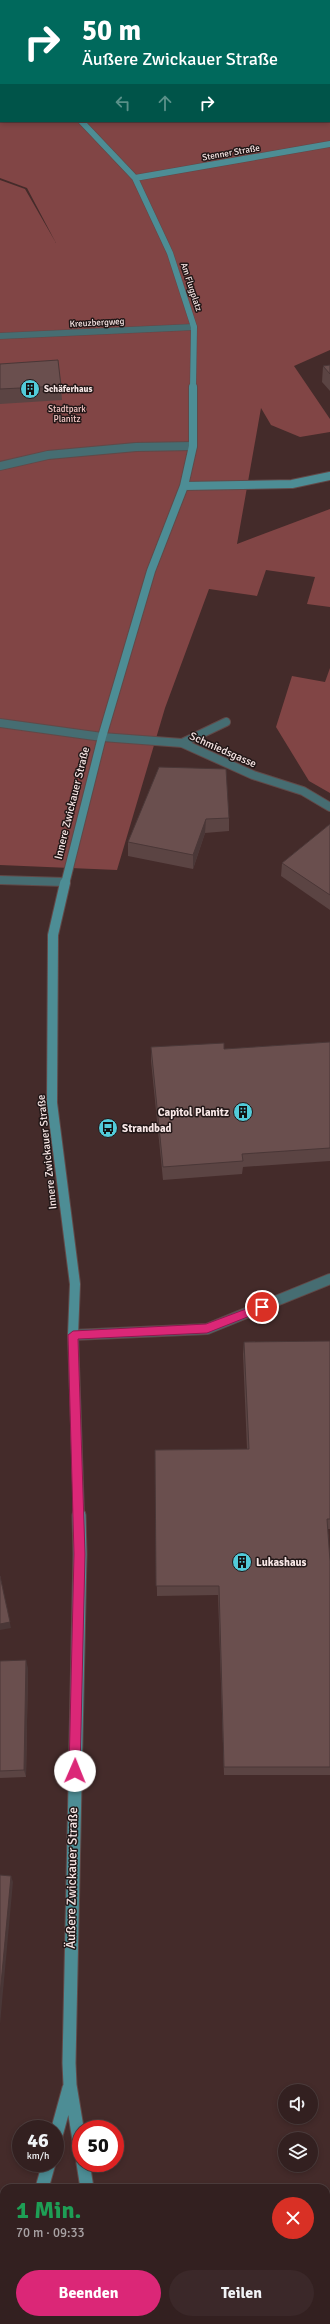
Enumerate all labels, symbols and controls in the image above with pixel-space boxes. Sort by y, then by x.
text: 50 m [82,14,141,48]
icon: right [16,16,68,68]
text: Äußere Zwickauer Straße [82,48,278,70]
icon: left [112,92,134,114]
icon: ahead [154,92,176,114]
icon: right [196,92,218,114]
street label: Stenner Straße [201,142,261,163]
street label: Am Flugplatz [178,261,204,313]
street label: Kreuzbergweg [69,316,125,330]
building icon: Schäferhaus [19,378,41,400]
place label: Schäferhaus [44,384,92,395]
park label: Stadtpark Planitz [48,404,86,425]
street label: Schmiedsgasse [188,729,258,771]
street label: Innere Zwickauer Straße [52,745,92,861]
street label: Innere Zwickauer Straße [34,1094,60,1210]
building icon: Capitol Planitz [232,1101,254,1123]
place label: Capitol Planitz [158,1106,229,1119]
bus stop icon: Strandbad [97,1117,119,1139]
place label: Strandbad [122,1122,172,1135]
pin [245,1290,279,1324]
icon: arrive [251,1296,273,1318]
building icon: Lukashaus [231,1551,253,1573]
place label: Lukashaus [256,1556,307,1569]
position arrow [54,1750,96,1792]
street label: Äußere Zwickauer Straße [62,1807,81,1949]
map controls [278,2084,318,2172]
button: sound [278,2084,318,2124]
speed limit sign: 50 [72,2120,124,2172]
text: 46 [27,2128,49,2153]
button: layers [278,2132,318,2172]
text: km/h [27,2150,49,2162]
text: 1 Min. [16,2195,81,2225]
button: close [272,2197,314,2239]
text: 70 m · 09:33 [16,2225,85,2241]
button: Beenden [16,2270,161,2316]
button: Teilen [169,2270,314,2316]

